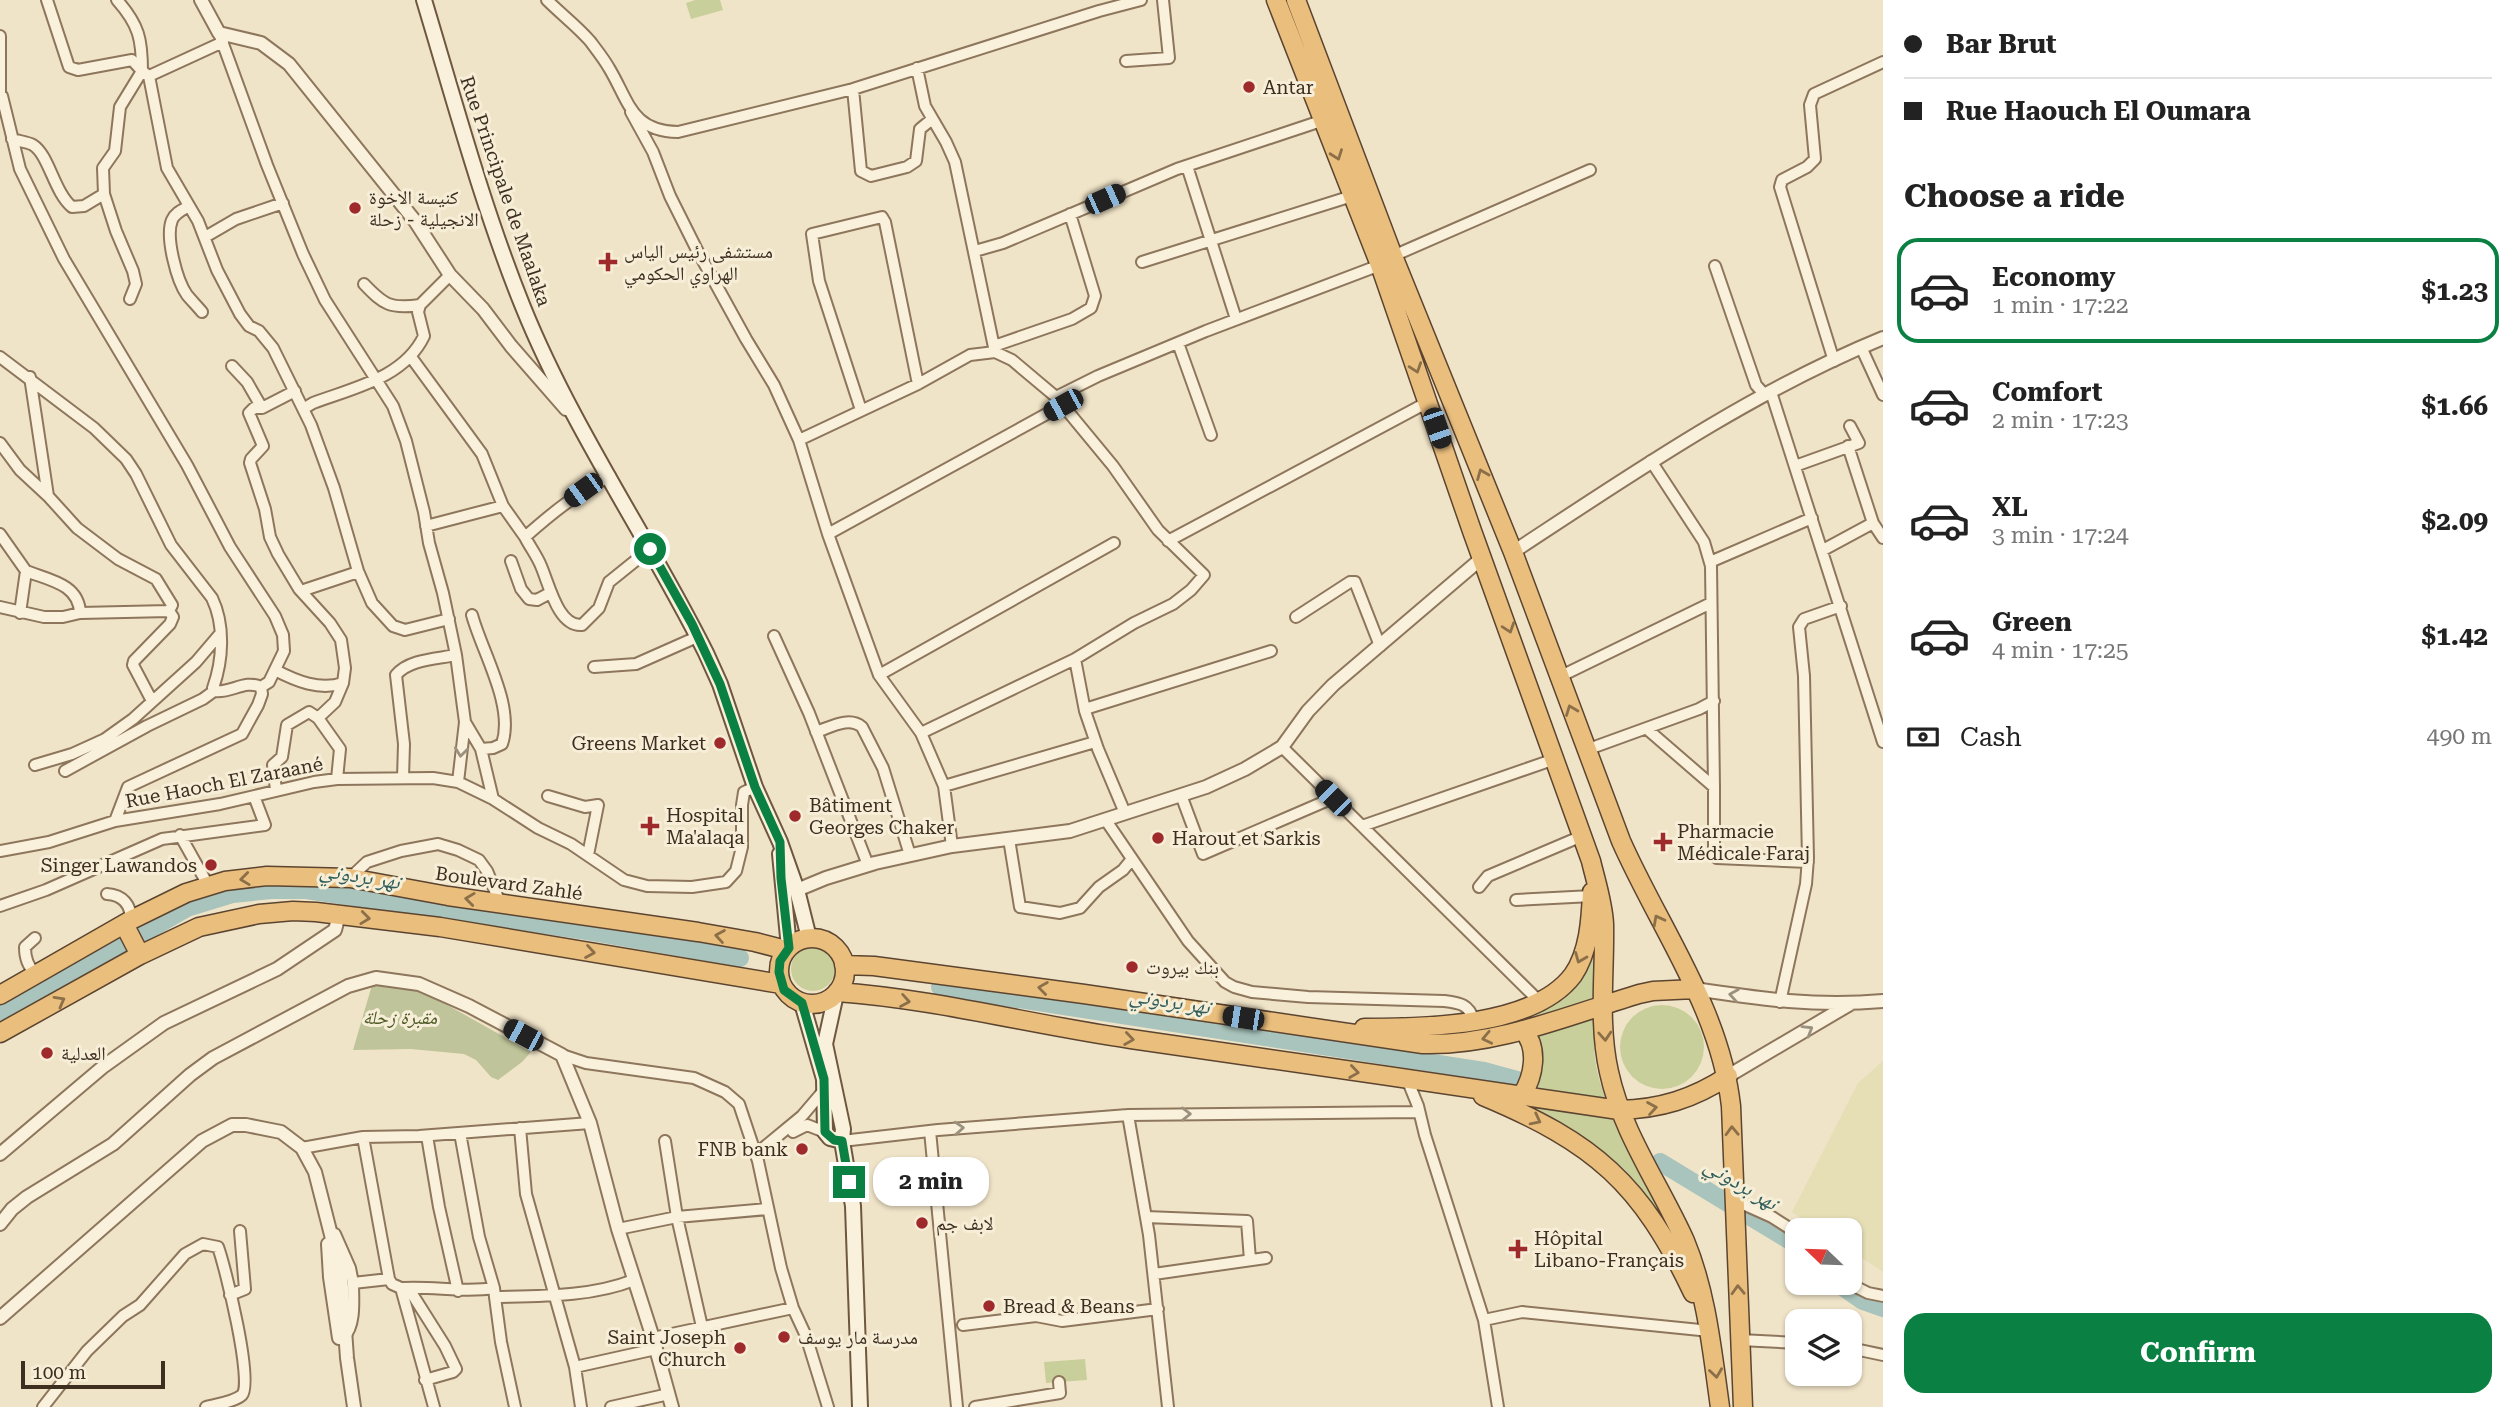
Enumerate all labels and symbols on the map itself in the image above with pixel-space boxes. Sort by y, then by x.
street label: Rue Principale de Maalaka [455,73,556,310]
place label: Antar [1263,76,1314,99]
marker: Antar [1241,79,1257,95]
one-way arrow [1328,148,1342,160]
car [1082,181,1129,217]
place label: كنيسة الاخوة الانجيلية - زحلة [369,186,479,231]
marker: كنيسة الاخوة الانجيلية - زحلة [347,200,363,216]
place label: مستشفى رئيس الياس الهراوي الحكومي [624,240,773,289]
marker: مستشفى رئيس الياس الهراوي الحكومي [598,252,618,272]
one-way arrow [1408,361,1422,373]
car [1040,386,1087,424]
car [1421,405,1454,451]
car [560,469,607,511]
one-way arrow [1476,469,1490,481]
route start [634,533,666,565]
one-way arrow [1501,622,1515,634]
one-way arrow [1566,704,1580,716]
place label: Greens Market [571,732,706,755]
marker: Greens Market [712,735,728,751]
one-way arrow [454,746,469,758]
street label: Rue Haoch El Zaraané [123,752,325,813]
car [1311,776,1356,820]
place label: Bâtiment Georges Chaker [809,794,955,839]
place label: Hospital Ma'alaqa [666,804,745,849]
marker: Bâtiment Georges Chaker [787,808,803,824]
marker: Hospital Ma'alaqa [640,816,660,836]
place label: Pharmacie Médicale Faraj [1677,820,1810,865]
place label: Harout et Sarkis [1172,827,1321,850]
marker: Harout et Sarkis [1150,830,1166,846]
marker: Pharmacie Médicale Faraj [1655,834,1671,850]
place label: Singer Lawandos [41,854,197,877]
marker: Singer Lawandos [203,857,219,873]
water label: نهر بردوني [318,858,405,899]
street label: Boulevard Zahlé [434,862,584,905]
one-way arrow [239,871,251,886]
one-way arrow [465,892,476,907]
one-way arrow [359,910,371,925]
one-way arrow [1653,914,1667,927]
one-way arrow [714,929,726,944]
one-way arrow [584,944,596,959]
one-way arrow [1575,952,1589,964]
place label: بنك بيروت [1146,956,1219,979]
marker: بنك بيروت [1124,959,1140,975]
one-way arrow [1037,981,1049,996]
water label: نهر بردوني [1128,983,1215,1024]
one-way arrow [1728,988,1740,1003]
one-way arrow [899,992,911,1007]
one-way arrow [53,996,65,1009]
car [1221,1004,1266,1032]
park label: مقبرة زحلة [363,1006,438,1029]
car [500,1016,547,1054]
one-way arrow [1800,1025,1813,1038]
one-way arrow [1481,1030,1493,1045]
one-way arrow [1123,1031,1135,1046]
one-way arrow [1597,1031,1612,1042]
place label: العدلية [61,1042,106,1065]
marker: العدلية [39,1045,55,1061]
one-way arrow [1348,1065,1360,1080]
one-way arrow [1646,1100,1658,1115]
one-way arrow [1181,1106,1191,1122]
one-way arrow [1529,1111,1541,1125]
one-way arrow [953,1121,964,1136]
one-way arrow [1725,1126,1740,1137]
place label: FNB bank [698,1138,788,1161]
marker: FNB bank [794,1141,810,1157]
water label: نهر بردوني [1698,1153,1785,1221]
callout: 2 min [874,1158,989,1206]
route end [833,1166,865,1198]
place label: لابف جم [936,1212,994,1236]
marker: لابف جم [914,1215,930,1231]
north arrow [1785,1218,1862,1295]
place label: Hôpital Libano-Français [1534,1227,1684,1272]
marker: Hôpital Libano-Français [1508,1239,1528,1259]
one-way arrow [1730,1284,1745,1295]
place label: Bread & Beans [1003,1295,1134,1318]
marker: Bread & Beans [981,1298,997,1314]
place label: Saint Joseph Church [607,1326,726,1371]
place label: مدرسة مار يوسف [798,1326,918,1349]
marker: مدرسة مار يوسف [776,1329,792,1345]
marker: Saint Joseph Church [732,1340,748,1356]
scale bar [21,1358,164,1390]
one-way arrow [1708,1367,1723,1379]

